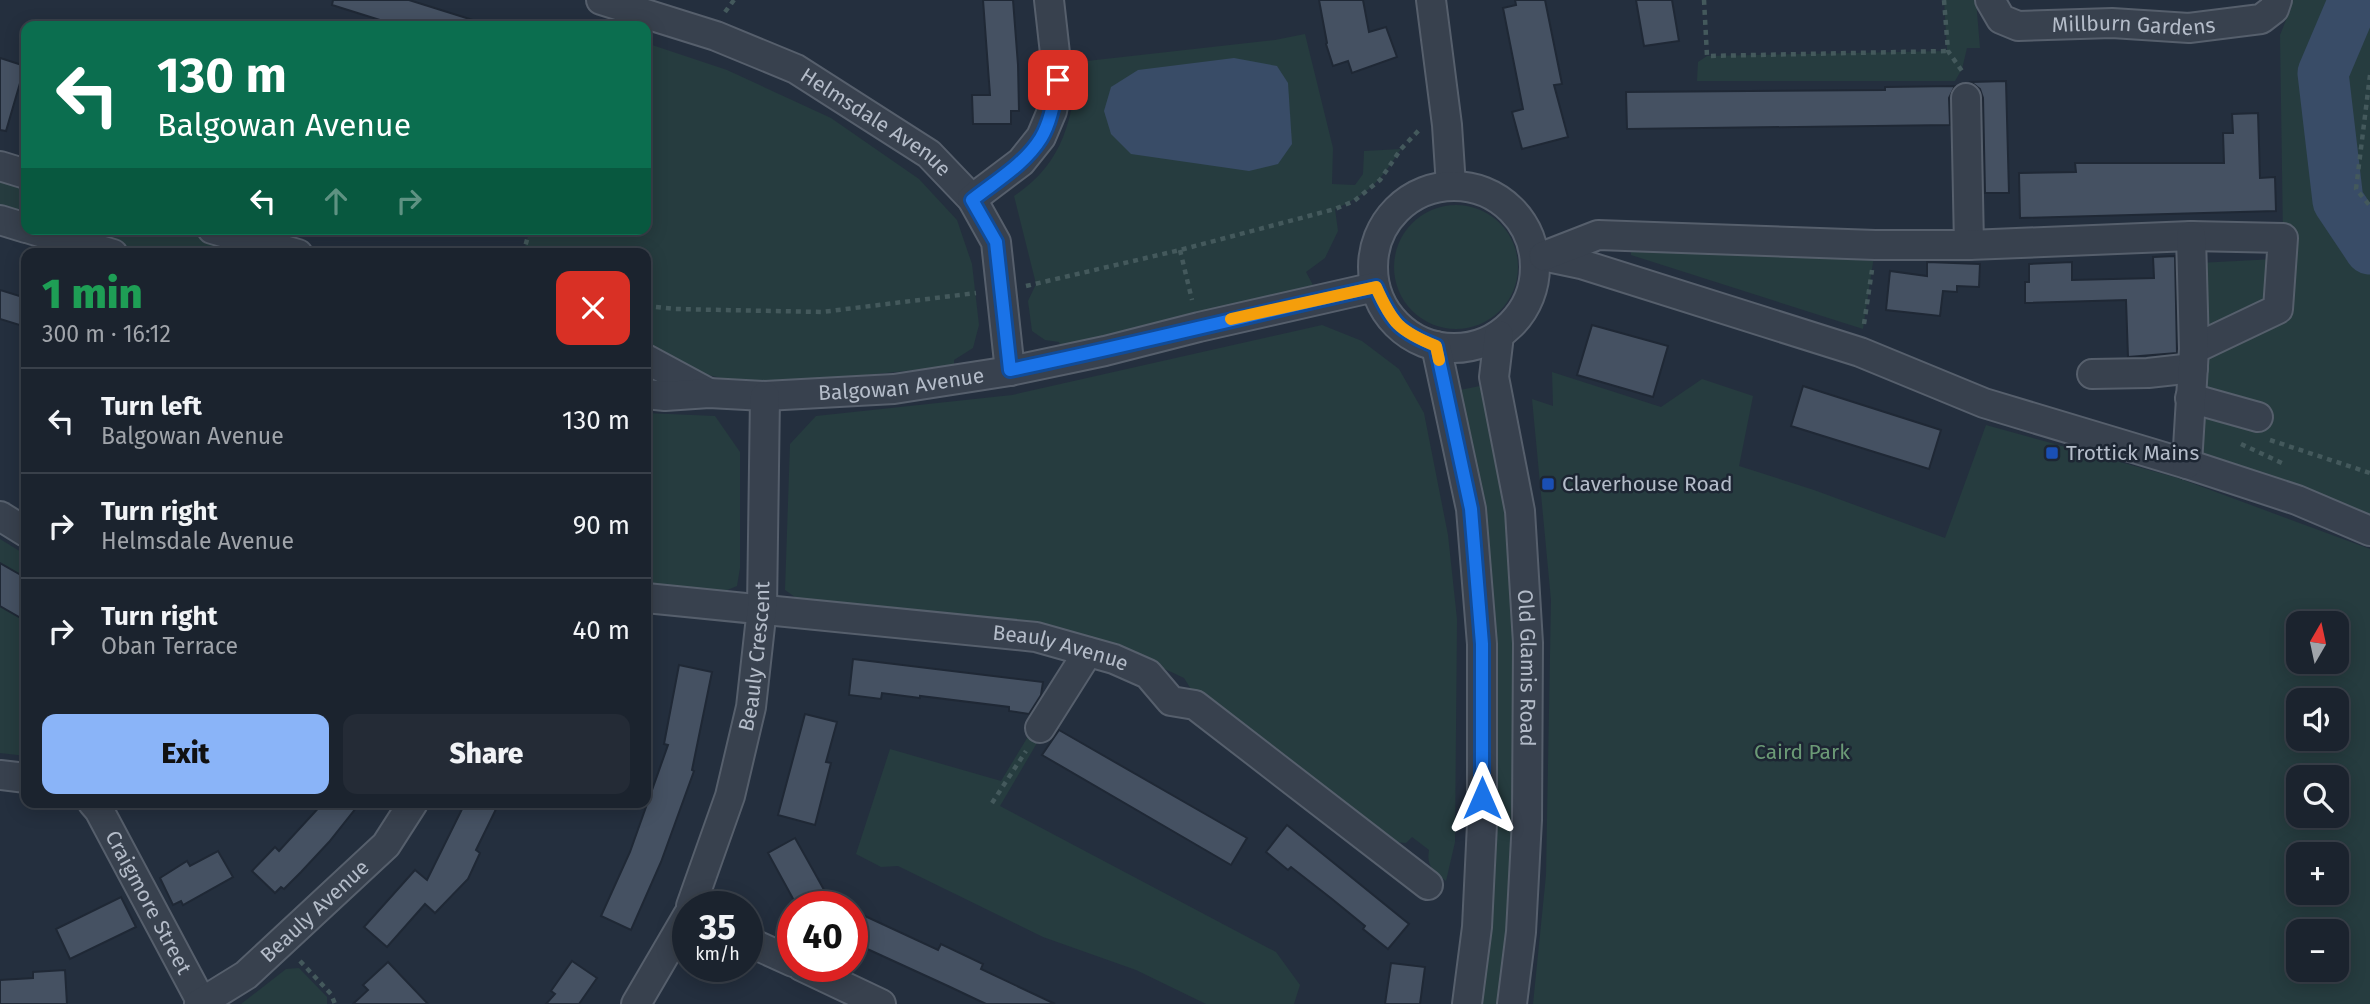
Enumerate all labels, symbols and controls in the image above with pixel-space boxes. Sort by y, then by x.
street label: Millburn Gardens [2051,10,2217,41]
text: 130 m [157,46,287,105]
icon: left [42,49,133,140]
pin [1028,50,1088,110]
icon: arrive [1039,61,1077,99]
street label: Helmsdale Avenue [796,62,957,182]
text: Balgowan Avenue [157,106,411,144]
icon: left [244,182,282,220]
icon: ahead [317,182,355,220]
icon: right [390,182,428,220]
text: 1 min [42,269,143,319]
button: close [556,271,630,345]
text: 300 m · 16:12 [42,320,171,348]
street label: Balgowan Avenue [817,362,986,406]
text: Turn left [101,391,202,422]
icon: left [42,402,80,440]
text: 130 m [562,405,630,436]
text: Balgowan Avenue [101,422,284,450]
place label: Trottick Mains [2066,440,2199,466]
marker: Trottick Mains [2044,445,2060,461]
place label: Claverhouse Road [1562,471,1733,497]
marker: Claverhouse Road [1540,476,1556,492]
text: Turn right [101,496,218,527]
icon: right [42,507,80,545]
text: 90 m [573,510,630,541]
text: Helmsdale Avenue [101,527,294,555]
street label: Beauly Crescent [733,581,775,734]
street label: Old Glamis Road [1512,589,1541,747]
text: Turn right [101,601,218,632]
north arrow [2286,611,2348,674]
map controls [2286,611,2349,982]
icon: right [42,612,80,650]
text: 40 m [572,615,630,646]
street label: Beauly Avenue [991,620,1133,677]
text: Oban Terrace [101,632,238,660]
button: sound [2286,688,2349,751]
button: Exit [42,714,329,794]
button: Share [343,714,630,794]
park label: Caird Park [1754,739,1850,765]
position arrow [1445,761,1519,835]
button: search [2286,765,2349,828]
street label: Craigmore Street [99,826,197,979]
button: + [2286,842,2349,905]
street label: Beauly Avenue [255,854,375,968]
speed limit sign: 40 [777,891,868,982]
text: 35 [699,906,736,948]
button: − [2286,919,2349,982]
text: km/h [695,943,740,965]

